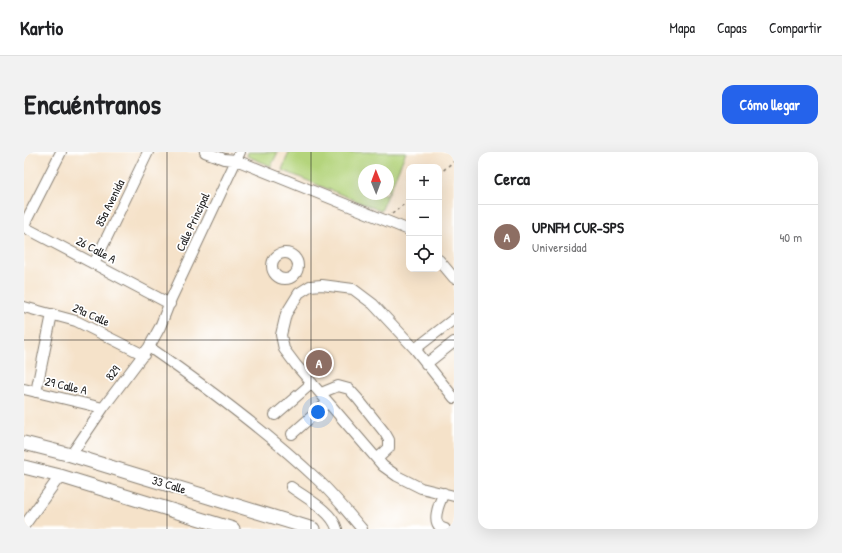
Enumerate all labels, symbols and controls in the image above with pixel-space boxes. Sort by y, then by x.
text: Kartio [20,15,63,41]
text: Mapa [670,18,695,37]
text: Capas [717,18,747,37]
text: Compartir [769,18,822,37]
text: Encuéntranos [24,85,161,123]
button: Cómo llegar [722,85,818,124]
north arrow [358,164,394,200]
map controls [406,164,442,272]
button: + [406,164,442,200]
text: Cerca [494,167,530,190]
street label: 85a Avenida [91,176,128,229]
street label: Calle Principal [172,189,214,254]
button: − [406,200,442,236]
text: UPNFM CUR-SPS [532,217,624,238]
text: A [504,228,510,246]
text: 40 m [779,228,802,246]
street label: 26 Calle A [73,232,119,267]
button: locate [406,236,442,272]
text: Universidad [532,238,586,256]
street label: 29a Calle [70,299,113,330]
pin: A [306,348,332,378]
street label: 829 [101,361,124,384]
street label: 29 Calle A [43,372,89,399]
your location [308,402,328,422]
street label: 33 Calle [150,471,188,498]

